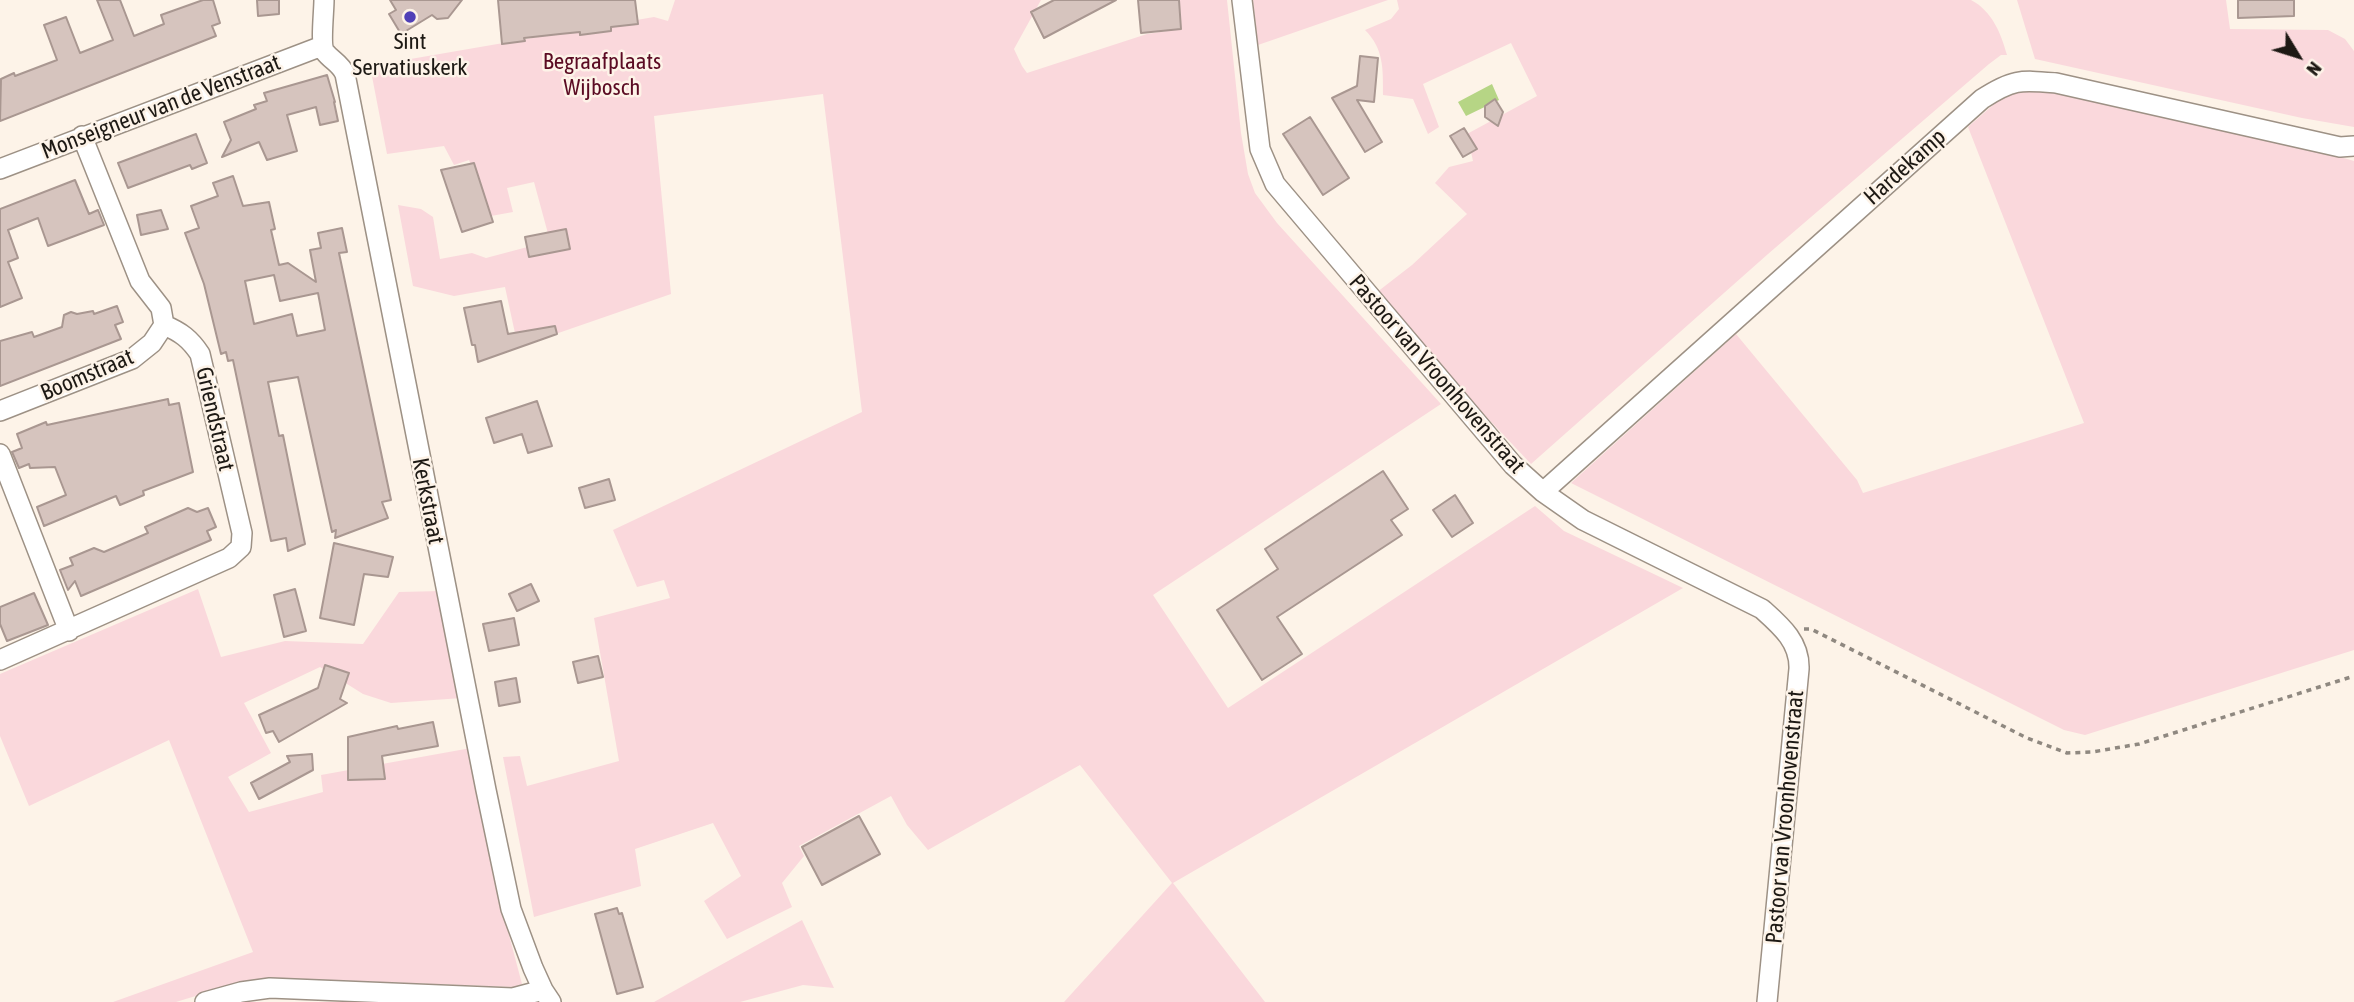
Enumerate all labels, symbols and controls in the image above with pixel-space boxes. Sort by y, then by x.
marker: Sint Servatiuskerk [402,9,418,25]
north arrow [2263,21,2333,91]
place label: Sint Servatiuskerk [353,28,467,82]
park label: Begraafplaats Wijbosch [543,48,661,102]
street label: Monseigneur van de Venstraat [38,49,284,165]
text: N [2302,58,2327,80]
street label: Hardekamp [1858,123,1952,211]
street label: Pastoor van Vroonhovenstraat [1343,269,1531,479]
street label: Boomstraat [36,343,138,407]
street label: Griendstraat [190,364,240,474]
street label: Kerkstraat [406,456,450,546]
street label: Pastoor van Vroonhovenstraat [1760,689,1810,945]

